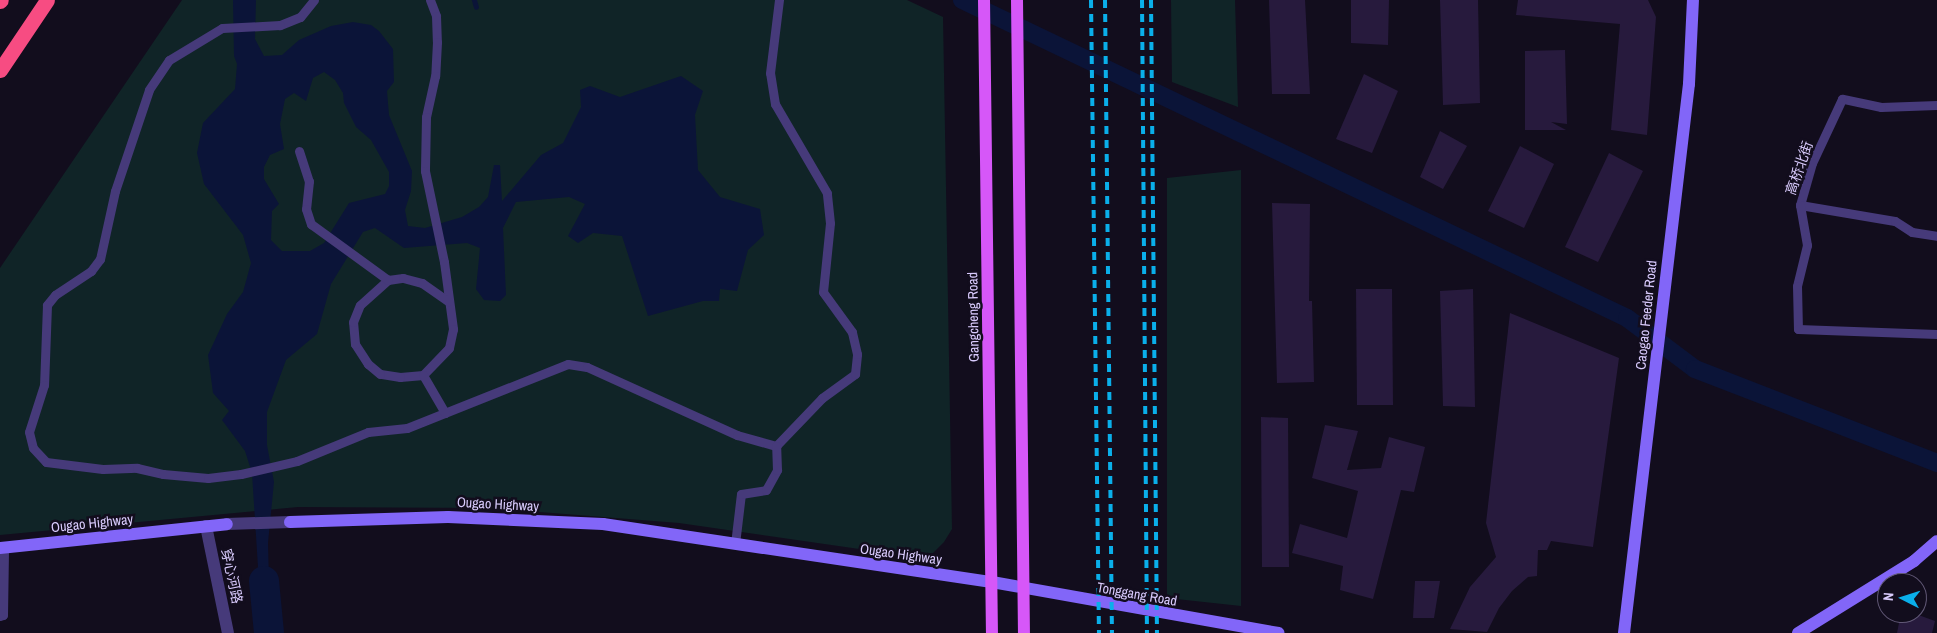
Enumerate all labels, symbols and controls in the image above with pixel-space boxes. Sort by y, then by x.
street label: 高桥北街 [1782,139,1816,197]
street label: Caogao Feeder Road [1632,260,1660,370]
street label: Gangcheng Road [964,272,982,362]
street label: Ougao Highway [456,493,540,515]
street label: Ougao Highway [50,510,134,536]
street label: Ougao Highway [859,540,943,568]
street label: 穿心河路 [218,547,246,605]
north arrow [1877,573,1927,623]
street label: Tonggang Road [1096,579,1178,609]
text: N [1879,592,1897,602]

